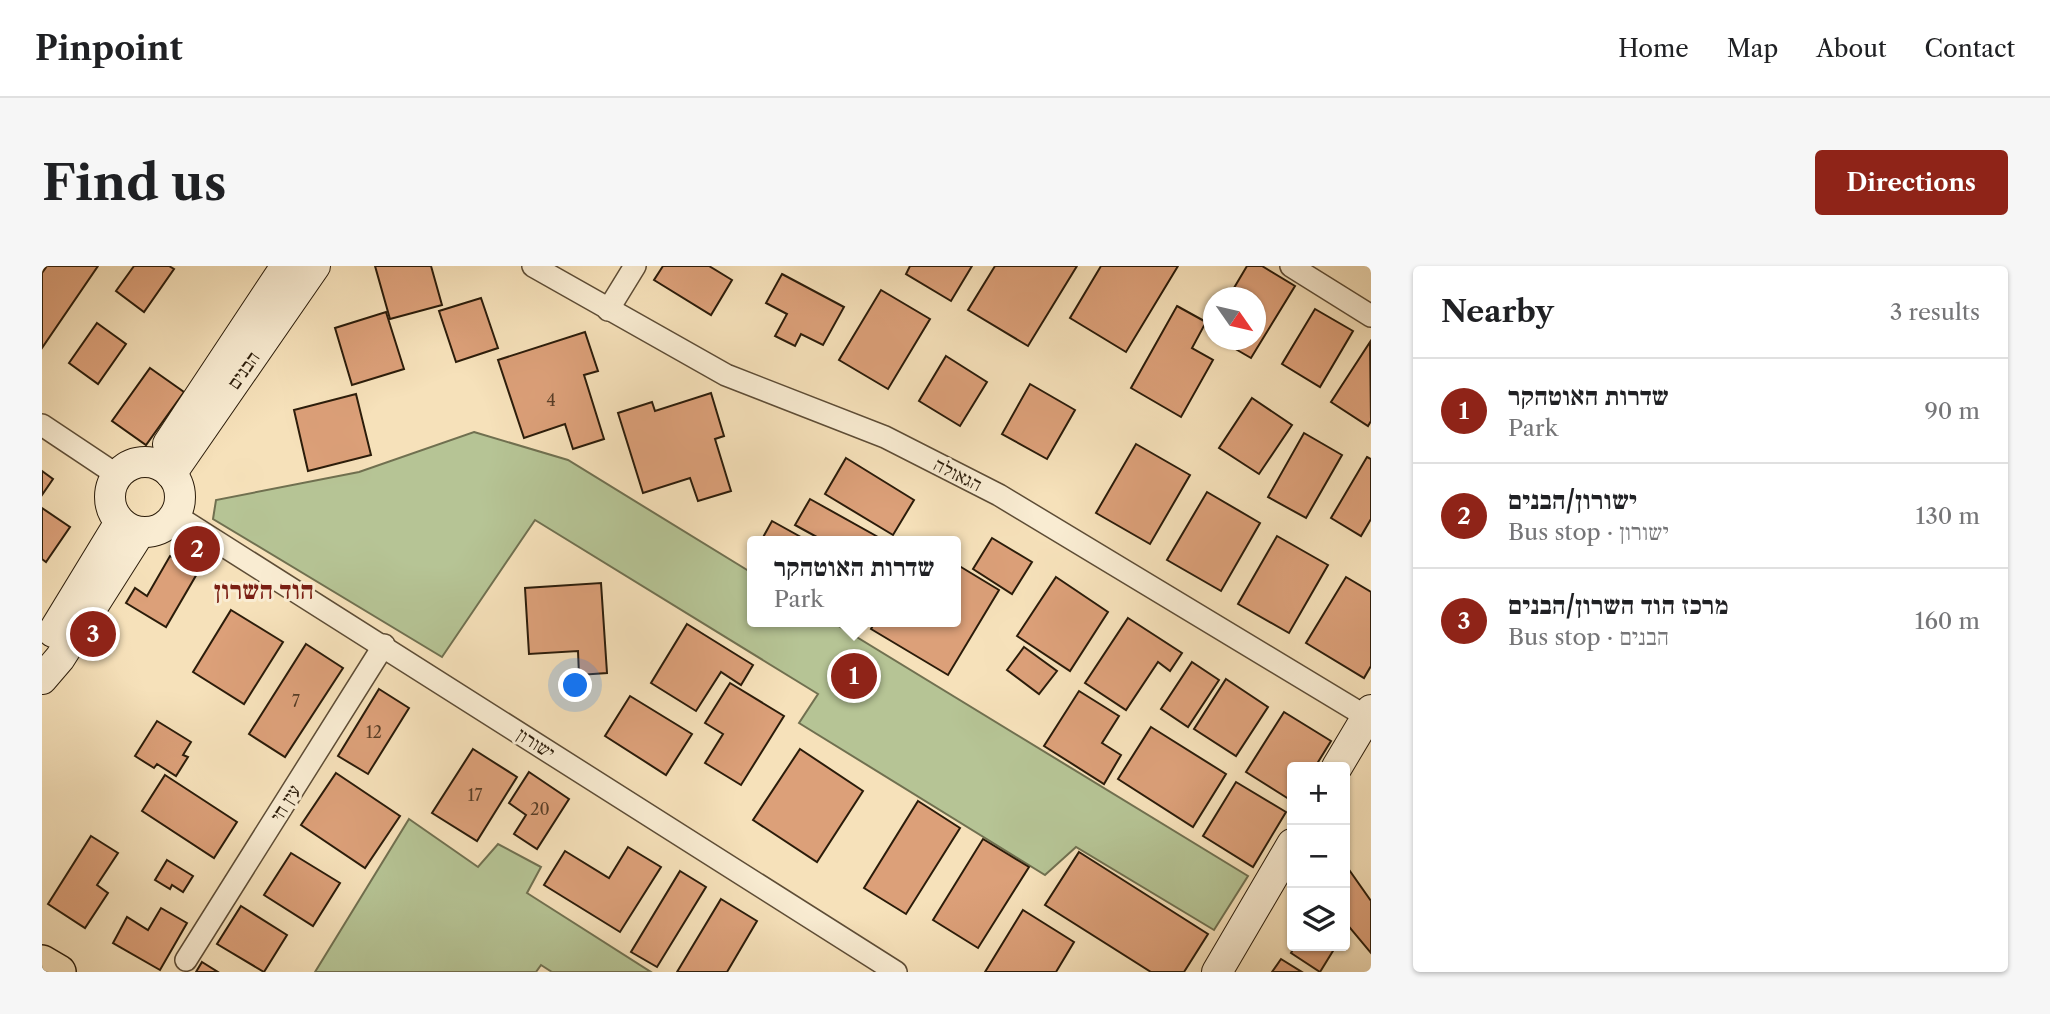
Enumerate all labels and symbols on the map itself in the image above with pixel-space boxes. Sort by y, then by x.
north arrow [1203,287,1266,350]
street label: הבנים [222,347,265,394]
house number: 4 [546,390,556,410]
street label: הגאולה [930,453,986,496]
pin: 2 [174,523,220,575]
district label: הוד השרון [214,574,314,606]
pin: 3 [70,608,116,660]
pin: 1 [831,650,877,702]
your location [558,668,592,702]
house number: 7 [292,691,300,711]
house number: 12 [366,722,382,742]
street label: ישורון [512,723,559,764]
street label: עין חי [265,781,306,826]
house number: 17 [468,785,482,805]
house number: 20 [530,799,550,819]

